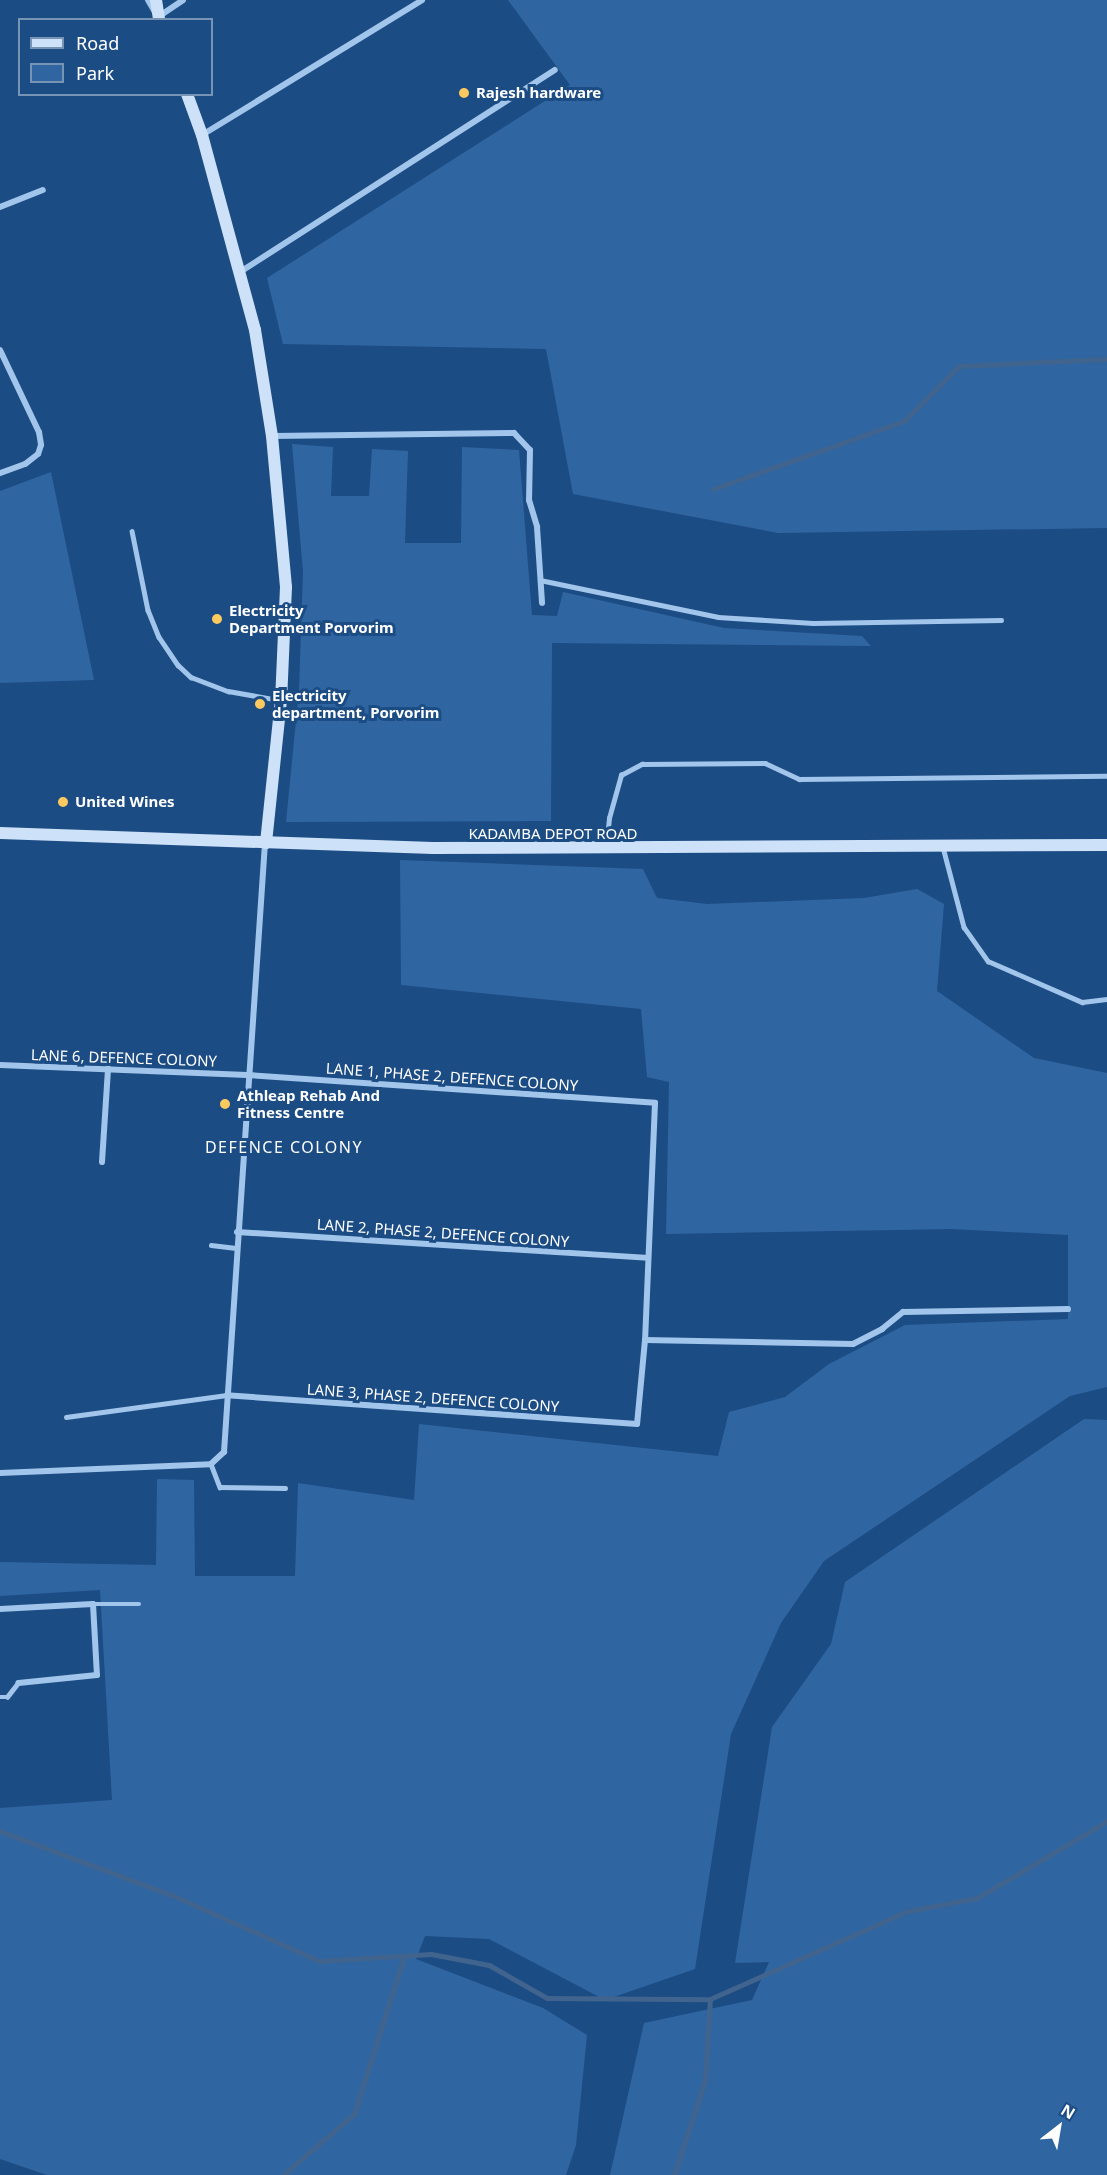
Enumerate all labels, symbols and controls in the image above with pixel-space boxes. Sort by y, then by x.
legend [18,18,213,96]
text: Road [76,31,119,55]
text: Park [76,61,114,85]
place label: Rajesh hardware [476,84,601,102]
marker: Rajesh hardware [457,86,471,100]
place label: Electricity Department Porvorim [229,601,394,636]
marker: Electricity Department Porvorim [210,612,224,626]
place label: Electricity department, Porvorim [272,686,439,721]
marker: Electricity department, Porvorim [253,697,267,711]
place label: United Wines [75,793,175,811]
marker: United Wines [56,795,70,809]
street label: KADAMBA DEPOT ROAD [468,825,638,843]
street label: LANE 6, DEFENCE COLONY [31,1046,217,1070]
street label: LANE 1, PHASE 2, DEFENCE COLONY [325,1059,579,1095]
place label: Athleap Rehab And Fitness Centre [237,1086,380,1121]
marker: Athleap Rehab And Fitness Centre [218,1097,232,1111]
district label: DEFENCE COLONY [205,1137,363,1157]
street label: LANE 2, PHASE 2, DEFENCE COLONY [316,1215,570,1251]
street label: LANE 3, PHASE 2, DEFENCE COLONY [306,1380,560,1416]
north arrow [1029,2097,1089,2157]
text: N [1057,2099,1080,2124]

